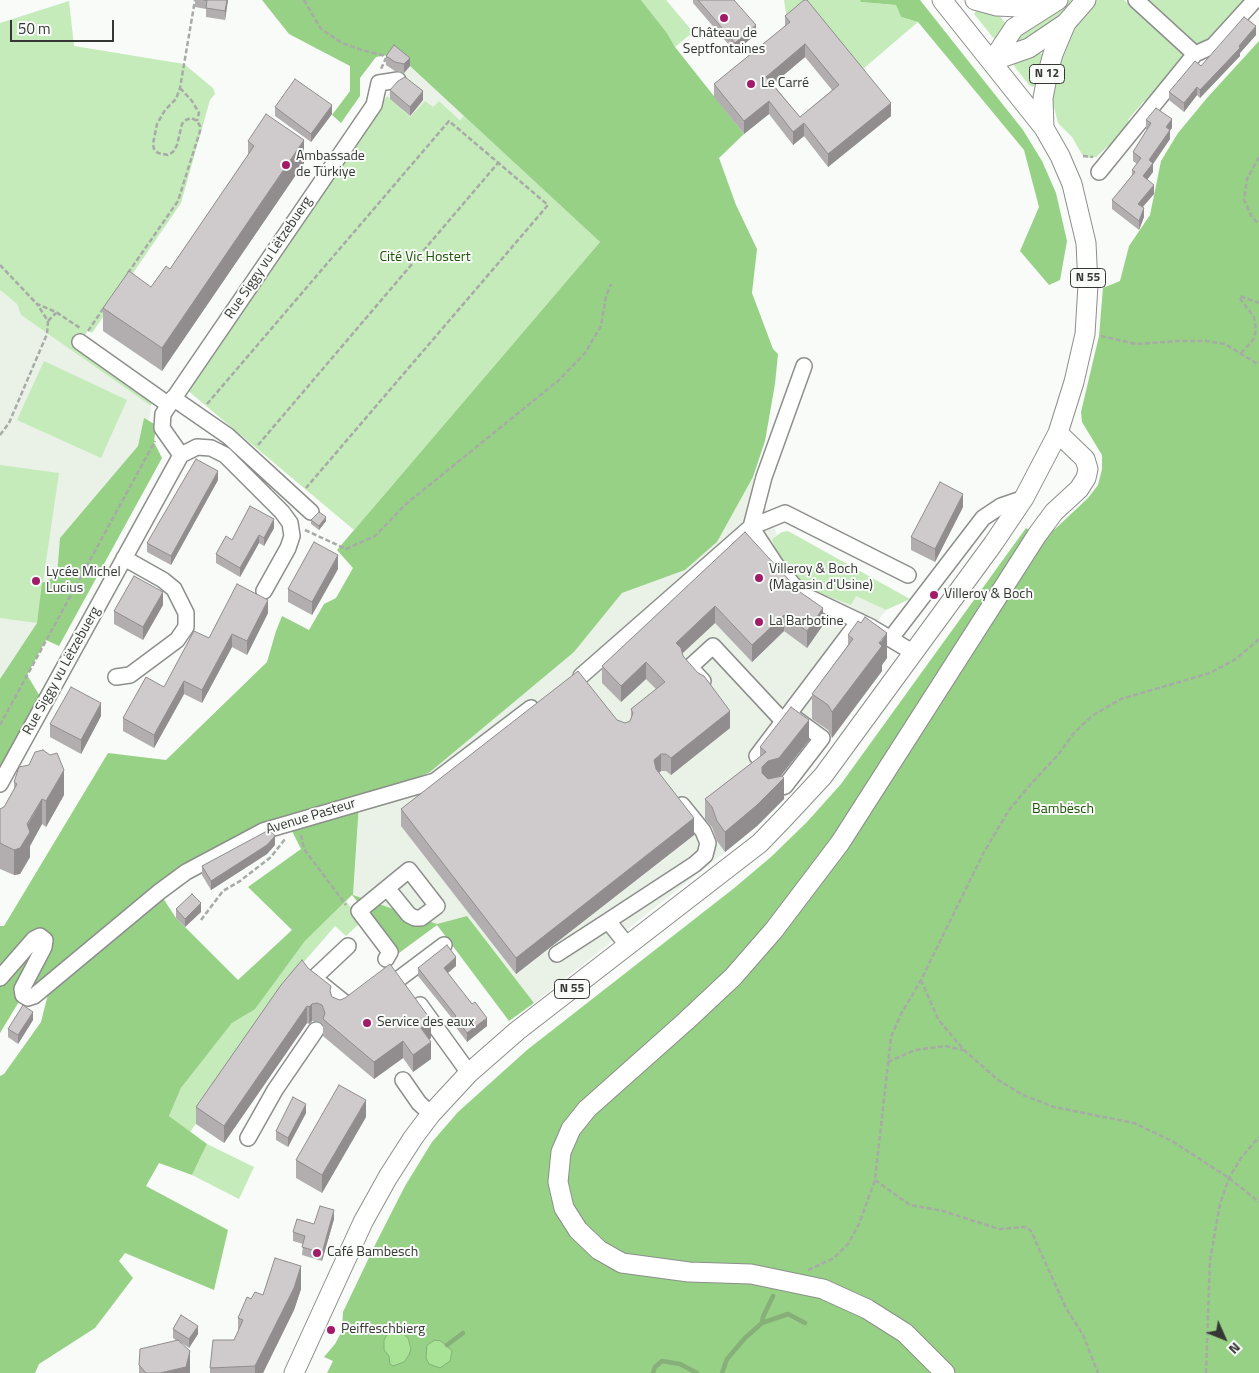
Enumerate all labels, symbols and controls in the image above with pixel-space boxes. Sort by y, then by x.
scale bar [12,10,116,42]
marker: Château de Septfontaines [718,12,730,24]
text: 50 m [18,17,51,40]
place label: Château de Septfontaines [683,26,765,58]
road number: N 12 [1030,64,1064,84]
place label: Le Carré [761,76,809,92]
marker: Le Carré [745,78,757,90]
place label: Ambassade de Türkiye [296,149,365,182]
marker: Ambassade de Türkiye [280,159,292,171]
street label: Rue Siggy vu Lëtzebuerg [222,194,316,322]
park label: Cité Vic Hostert [379,250,471,266]
road number: N 55 [1070,268,1106,288]
place label: Villeroy & Boch (Magasin d'Usine) [769,562,873,594]
place label: Lycée Michel Lucius [46,565,121,598]
marker: Villeroy & Boch (Magasin d'Usine) [753,572,765,584]
marker: Lycée Michel Lucius [30,575,42,587]
place label: Villeroy & Boch [944,587,1033,603]
marker: Villeroy & Boch [928,589,940,601]
street label: Rue Siggy vu Lëtzebuerg [20,604,104,738]
place label: La Barbotine [769,614,844,630]
marker: La Barbotine [753,616,765,628]
street label: Avenue Pasteur [264,795,358,839]
park label: Bambësch [1032,802,1094,818]
road number: N 55 [554,980,590,999]
place label: Service des eaux [377,1015,474,1031]
marker: Service des eaux [361,1017,373,1029]
place label: Café Bambesch [327,1245,418,1261]
marker: Café Bambesch [311,1247,323,1259]
north arrow [1199,1313,1249,1363]
place label: Peiffeschbierg [341,1322,425,1338]
marker: Peiffeschbierg [325,1324,337,1336]
text: N [1224,1338,1246,1360]

